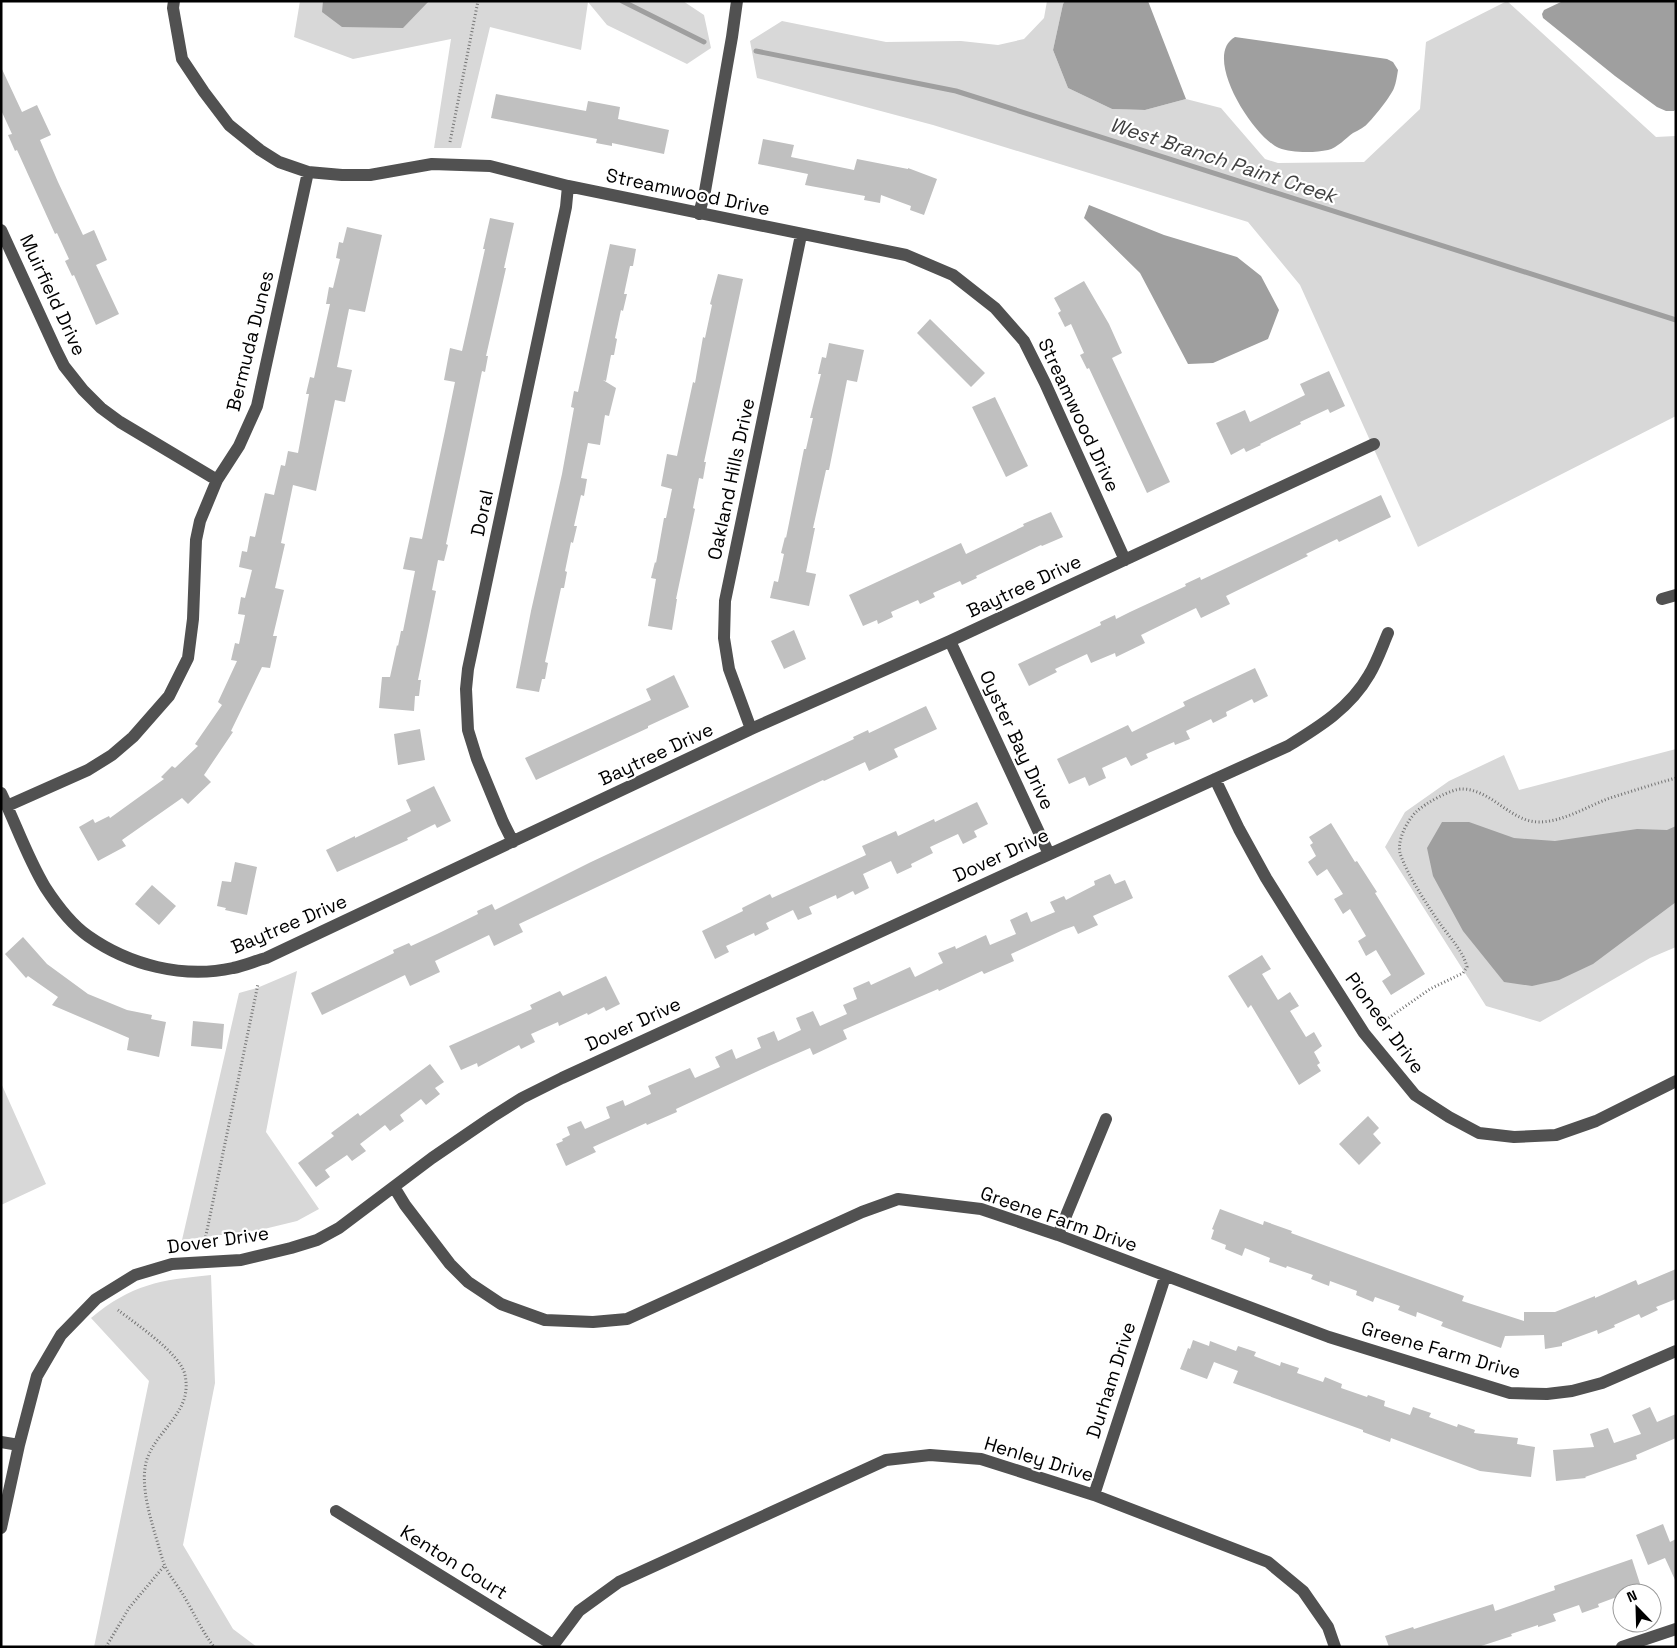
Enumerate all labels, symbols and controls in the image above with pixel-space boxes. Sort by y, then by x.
water label: West Branch Paint Creek [1107,111,1341,210]
street label: Streamwood Drive [604,162,772,222]
street label: Muirfield Drive [14,230,92,360]
street label: Bermuda Dunes [220,268,280,414]
street label: Streamwood Drive [1032,334,1126,496]
street label: Oakland Hills Drive [702,396,760,562]
street label: Doral [465,488,499,538]
street label: Baytree Drive [963,549,1085,623]
street label: Oyster Bay Drive [974,666,1060,814]
street label: Baytree Drive [595,717,717,791]
street label: Dover Drive [949,822,1053,888]
street label: Baytree Drive [227,888,351,960]
street label: Pioneer Drive [1340,967,1430,1079]
street label: Dover Drive [581,991,685,1057]
street label: Greene Farm Drive [977,1180,1141,1258]
street label: Dover Drive [165,1220,271,1260]
street label: Greene Farm Drive [1358,1315,1524,1385]
street label: Durham Drive [1080,1319,1142,1441]
street label: Henley Drive [981,1430,1097,1488]
street label: Kenton Court [396,1519,512,1605]
north arrow [1612,1583,1662,1633]
text: N [1624,1586,1640,1606]

